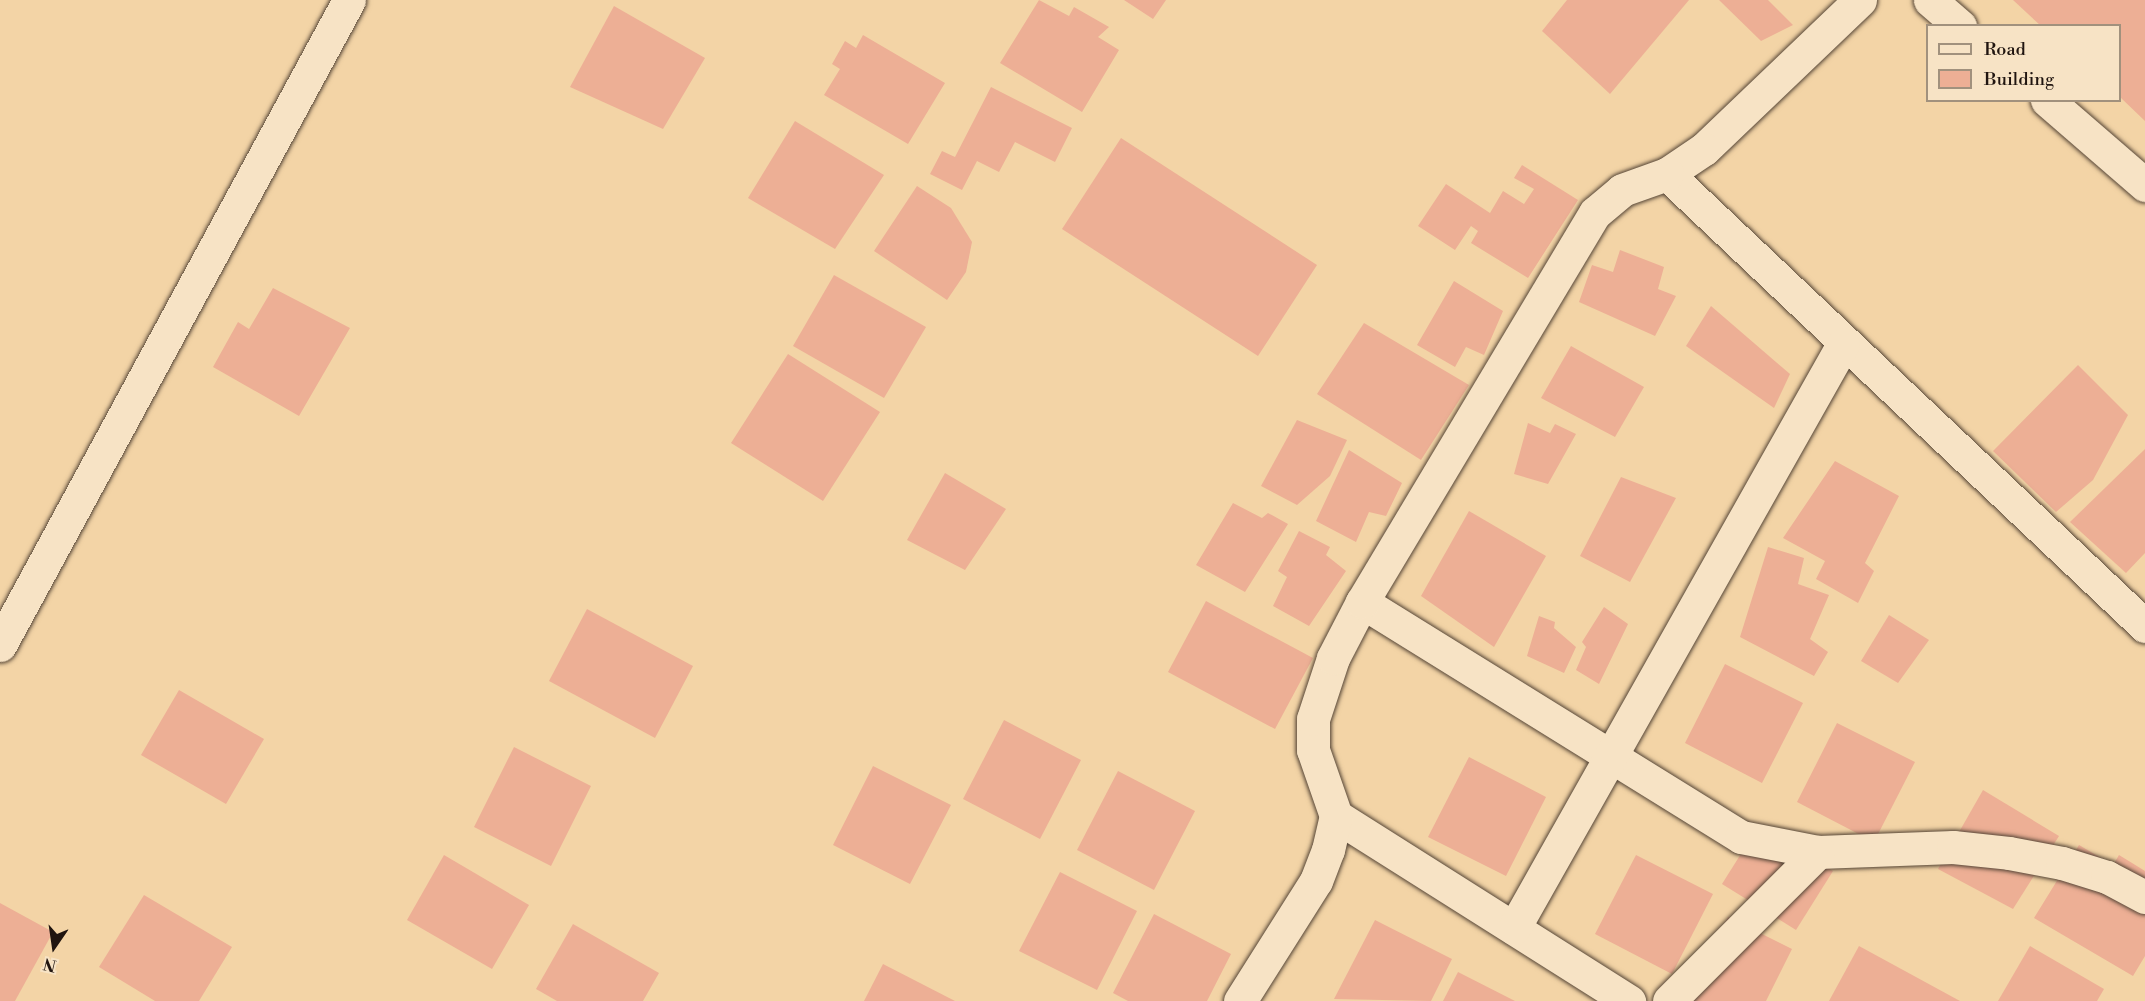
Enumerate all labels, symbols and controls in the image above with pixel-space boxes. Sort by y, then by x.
legend [1926,24,2121,102]
text: Road [1984,38,2026,61]
text: Building [1984,68,2054,91]
north arrow [24,917,84,977]
text: N [42,953,58,976]

